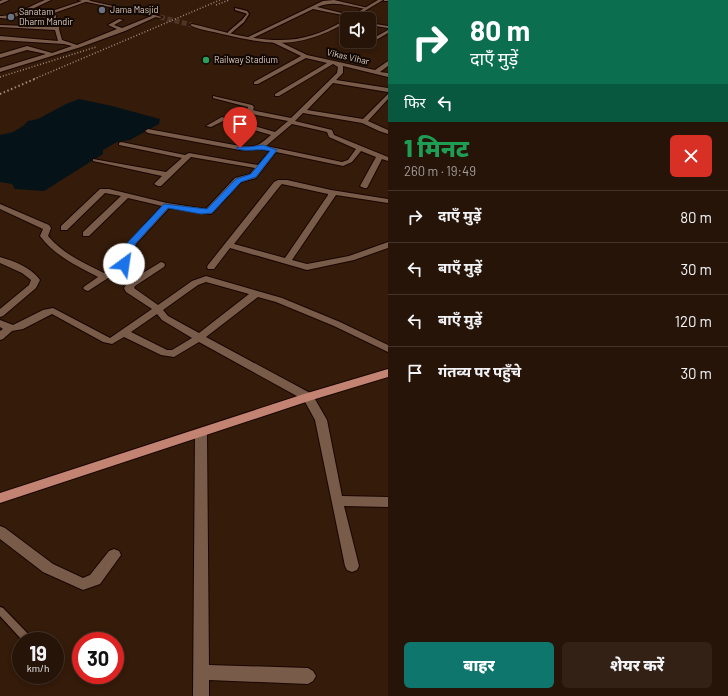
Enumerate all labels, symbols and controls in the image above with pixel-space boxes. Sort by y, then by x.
place label: Jama Masjid [110,4,158,15]
marker: Jama Masjid [97,5,107,15]
place label: Sanatam Dharm Mandir [19,6,74,27]
marker: Sanatam Dharm Mandir [6,12,16,22]
map controls [340,12,376,48]
button: sound [340,12,376,48]
text: 80 m [470,13,530,47]
icon: right [404,16,456,68]
street label: Vikas Vihar [326,46,371,67]
text: दाएँ मुड़ें [470,47,518,69]
place label: Railway Stadium [214,54,278,65]
marker: Railway Stadium [201,55,211,65]
icon: left [434,92,456,114]
text: फिर [404,93,426,111]
pin [223,107,257,148]
icon: arrive [229,113,251,135]
text: 1 मिनट [404,133,469,162]
button: close [670,135,712,177]
text: 260 m · 19:49 [404,163,476,179]
icon: right [404,206,426,228]
text: दाएँ मुड़ें [438,206,481,224]
text: 80 m [680,208,712,226]
position arrow [103,243,145,285]
icon: left [404,258,426,280]
text: बाएँ मुड़ें [438,258,482,276]
text: 30 m [680,260,712,278]
icon: left [404,310,426,332]
text: बाएँ मुड़ें [438,310,482,328]
text: 120 m [675,312,712,330]
icon: arrive [404,362,426,384]
text: गंतव्य पर पहुँचे [438,362,521,380]
text: 30 m [680,364,712,382]
speed limit sign: 30 [72,632,124,684]
text: 19 [29,641,47,665]
button: बाहर [404,642,554,688]
button: शेयर करें [562,642,712,688]
text: km/h [27,662,49,674]

